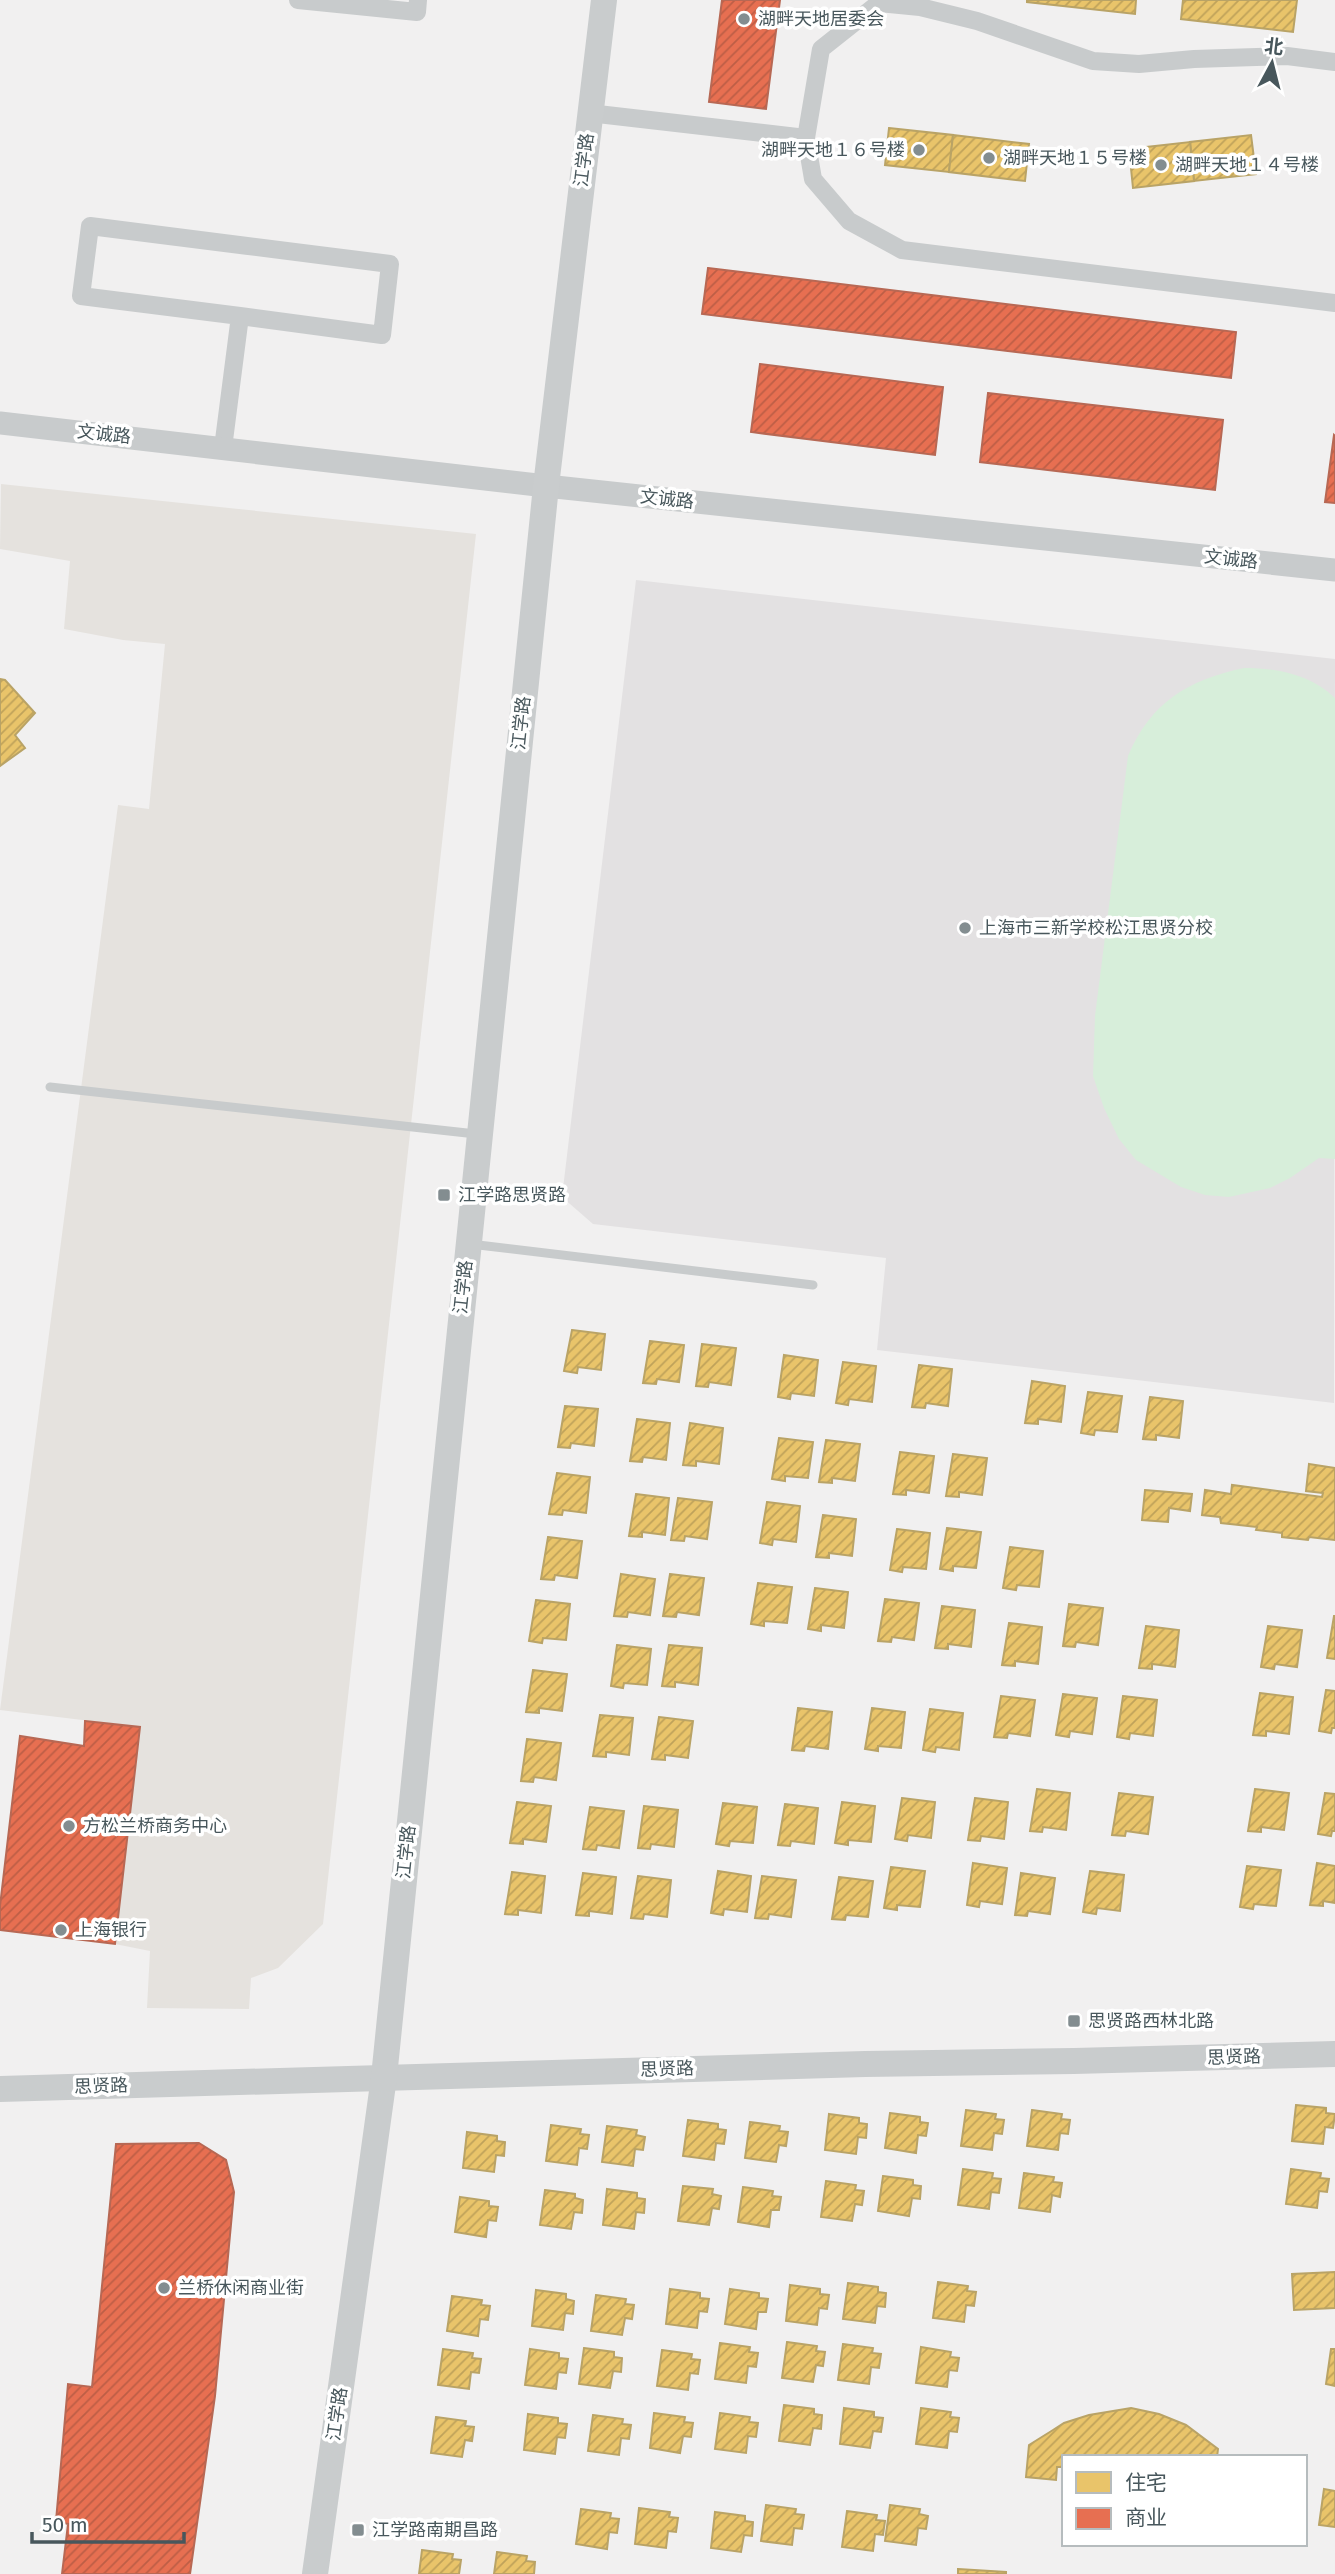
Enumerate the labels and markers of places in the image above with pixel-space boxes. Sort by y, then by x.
place label: 湖畔天地居委会 [758,8,884,30]
marker: 湖畔天地居委会 [736,11,752,27]
place label: 湖畔天地１６号楼 [761,139,905,161]
marker: 湖畔天地１６号楼 [911,142,927,158]
place label: 湖畔天地１５号楼 [1003,147,1147,169]
marker: 湖畔天地１５号楼 [981,150,997,166]
place label: 湖畔天地１４号楼 [1175,154,1319,176]
marker: 湖畔天地１４号楼 [1153,157,1169,173]
place label: 上海市三新学校松江思贤分校 [979,917,1213,939]
marker: 上海市三新学校松江思贤分校 [957,920,973,936]
place label: 江学路思贤路 [458,1184,566,1206]
marker: 江学路思贤路 [436,1187,452,1203]
place label: 方松兰桥商务中心 [83,1815,227,1837]
marker: 方松兰桥商务中心 [61,1818,77,1834]
place label: 上海银行 [75,1919,147,1941]
marker: 上海银行 [53,1922,69,1938]
place label: 思贤路西林北路 [1088,2010,1214,2032]
marker: 思贤路西林北路 [1066,2013,1082,2029]
place label: 兰桥休闲商业街 [178,2277,304,2299]
marker: 兰桥休闲商业街 [156,2280,172,2296]
place label: 江学路南期昌路 [372,2519,498,2541]
marker: 江学路南期昌路 [350,2522,366,2538]

